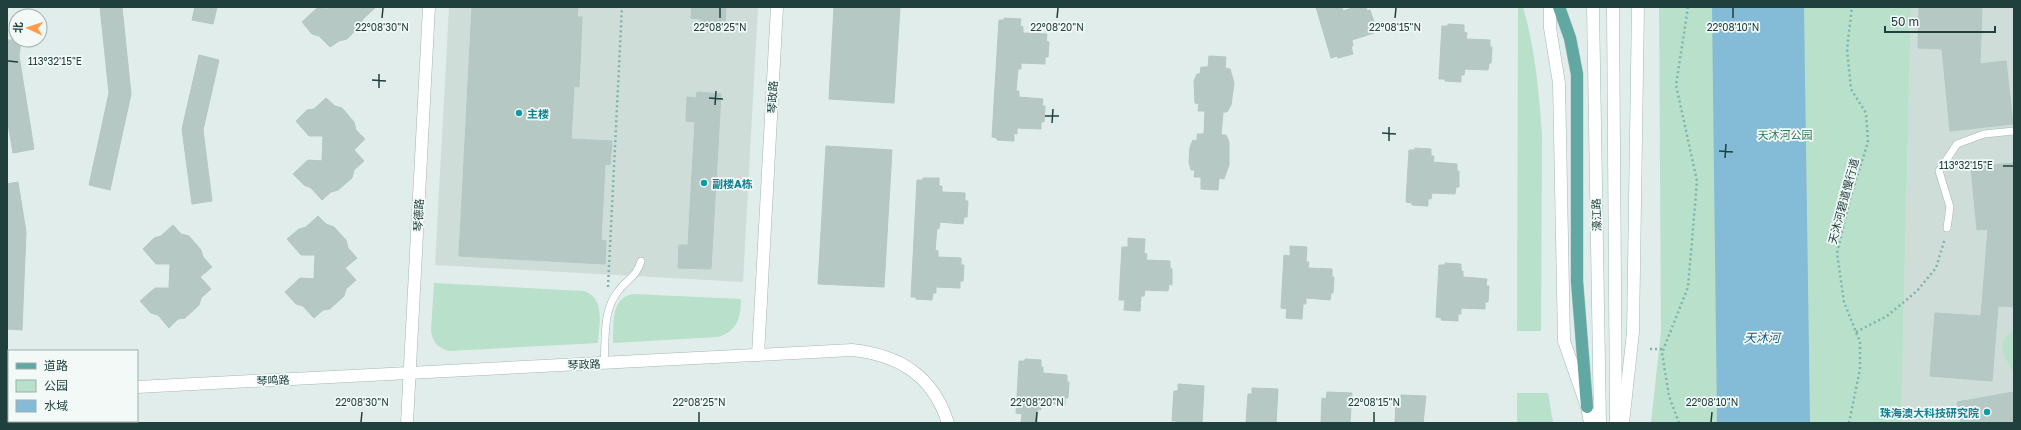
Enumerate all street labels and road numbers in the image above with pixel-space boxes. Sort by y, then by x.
street label: 琴政路 [765,80,779,114]
street label: 天沐河碧道慢行道 [1825,157,1861,245]
street label: 琴德路 [411,198,425,232]
street label: 濠江路 [1589,198,1603,232]
street label: 琴政路 [567,357,601,371]
street label: 琴鸣路 [256,373,290,387]

